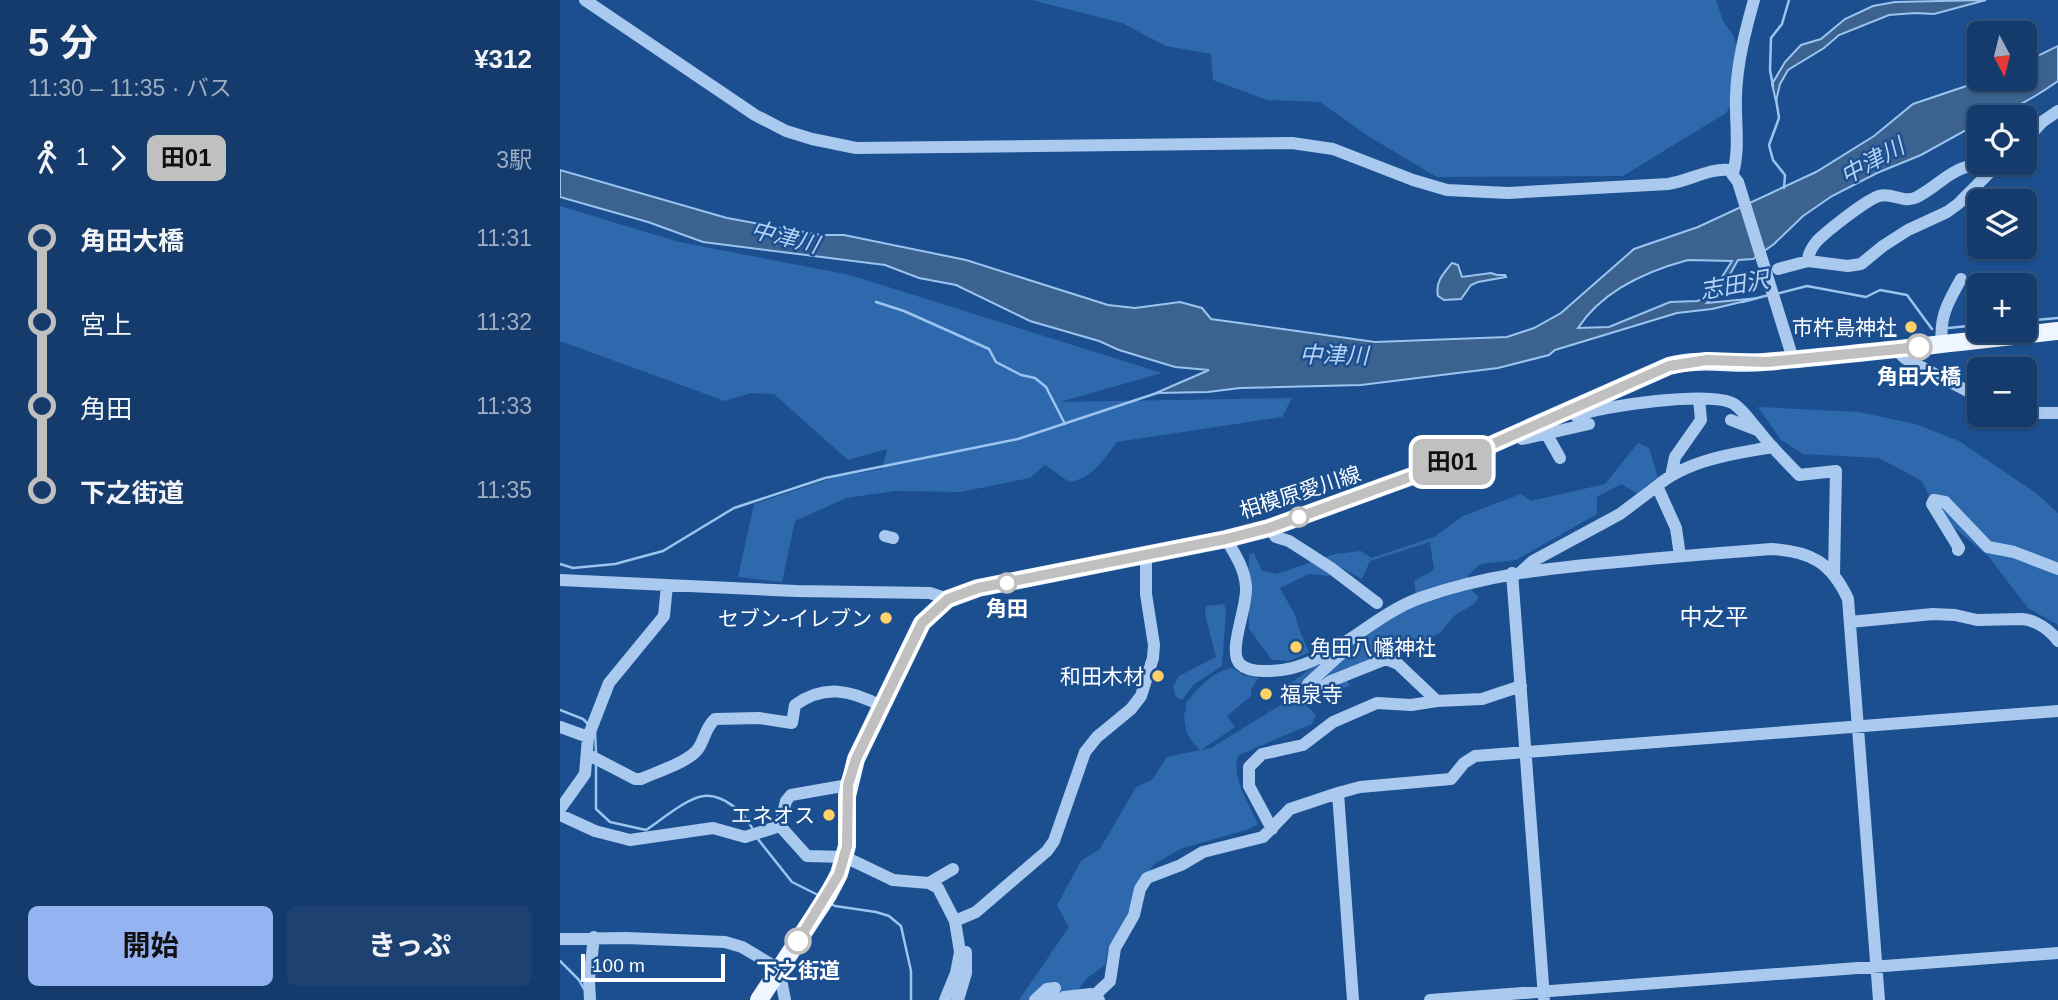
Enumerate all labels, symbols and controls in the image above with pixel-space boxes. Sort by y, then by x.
north arrow [1967,21,2037,91]
map controls [1967,21,2037,427]
text: 5 分 [28,22,98,64]
text: ¥312 [474,44,532,74]
text: 11:30 – 11:35 · バス [28,75,232,101]
button: locate [1967,105,2037,175]
water label: 中津川 [1836,131,1911,189]
icon: walk [28,139,66,177]
icon: forward [99,139,137,177]
text: 1 [76,144,89,170]
text: 田01 [161,144,212,171]
text: 3駅 [496,147,532,173]
button: layers [1967,189,2037,259]
water label: 中津川 [748,216,825,259]
text: 11:31 [476,225,532,251]
text: 角田大橋 [80,226,184,256]
water label: 志田沢 [1698,266,1773,304]
button: + [1967,273,2037,343]
text: 11:32 [476,309,532,335]
text: 宮上 [80,310,132,340]
place label: 市杵島神社 [1792,316,1897,339]
marker: 市杵島神社 [1903,319,1919,335]
marker: 角田大橋 [1906,334,1932,360]
water label: 中津川 [1299,341,1372,369]
button: − [1967,357,2037,427]
place label: 角田大橋 [1877,365,1961,388]
text: 11:33 [476,393,532,419]
text: 角田 [80,394,132,424]
line badge: 田01 [1412,439,1492,485]
text: 田01 [1427,448,1477,475]
street label: 相模原愛川線 [1237,462,1363,522]
text: 11:35 [476,477,532,503]
text: 下之街道 [80,478,184,508]
unlabelled marker [1289,507,1309,527]
marker: 角田 [997,573,1017,593]
place label: 角田 [986,597,1028,620]
district label: 中之平 [1680,604,1749,630]
place label: セブン-イレブン [718,607,872,630]
marker: セブン-イレブン [878,610,894,626]
place label: 角田八幡神社 [1310,636,1436,659]
marker: 角田八幡神社 [1288,639,1304,655]
place label: 和田木材 [1060,665,1144,688]
marker: 和田木材 [1150,668,1166,684]
place label: 福泉寺 [1280,683,1343,706]
marker: 福泉寺 [1258,686,1274,702]
place label: エネオス [731,804,815,827]
marker: エネオス [821,807,837,823]
button: 開始 [28,906,273,986]
button: きっぷ [287,906,532,986]
marker: 下之街道 [785,928,811,954]
scale bar [581,951,724,983]
text: 100 m [592,955,645,976]
place label: 下之街道 [756,959,840,982]

